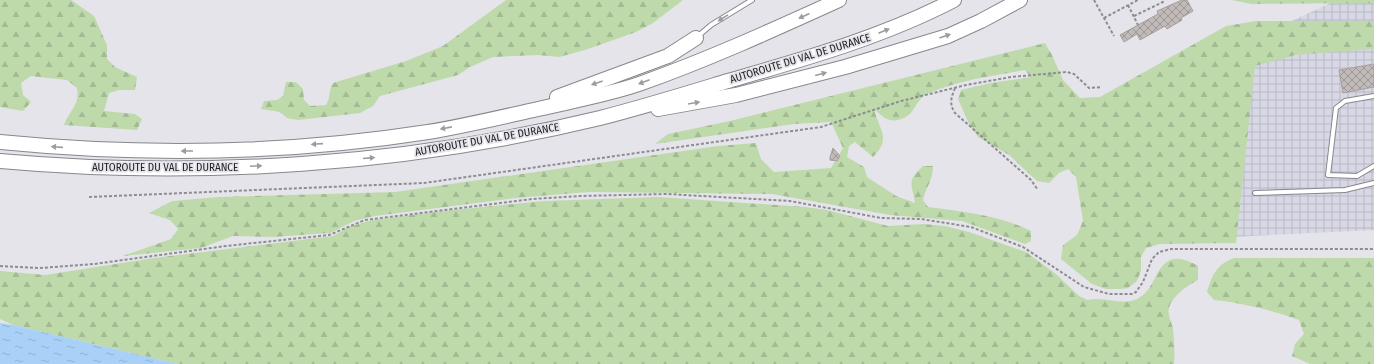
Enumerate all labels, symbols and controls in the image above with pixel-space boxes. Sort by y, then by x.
one-way arrow [798,13,809,19]
one-way arrow [717,14,729,21]
one-way arrow [879,27,891,33]
street label: AUTOROUTE DU VAL DE DURANCE [728,31,872,86]
one-way arrow [940,33,952,39]
one-way arrow [815,71,827,77]
one-way arrow [638,79,650,85]
one-way arrow [591,80,603,86]
one-way arrow [688,100,700,106]
street label: AUTOROUTE DU VAL DE DURANCE [414,120,560,159]
one-way arrow [439,126,452,132]
one-way arrow [311,141,323,148]
one-way arrow [51,144,63,151]
one-way arrow [180,148,193,154]
one-way arrow [363,154,375,161]
street label: AUTOROUTE DU VAL DE DURANCE [92,161,238,174]
one-way arrow [250,163,263,169]

